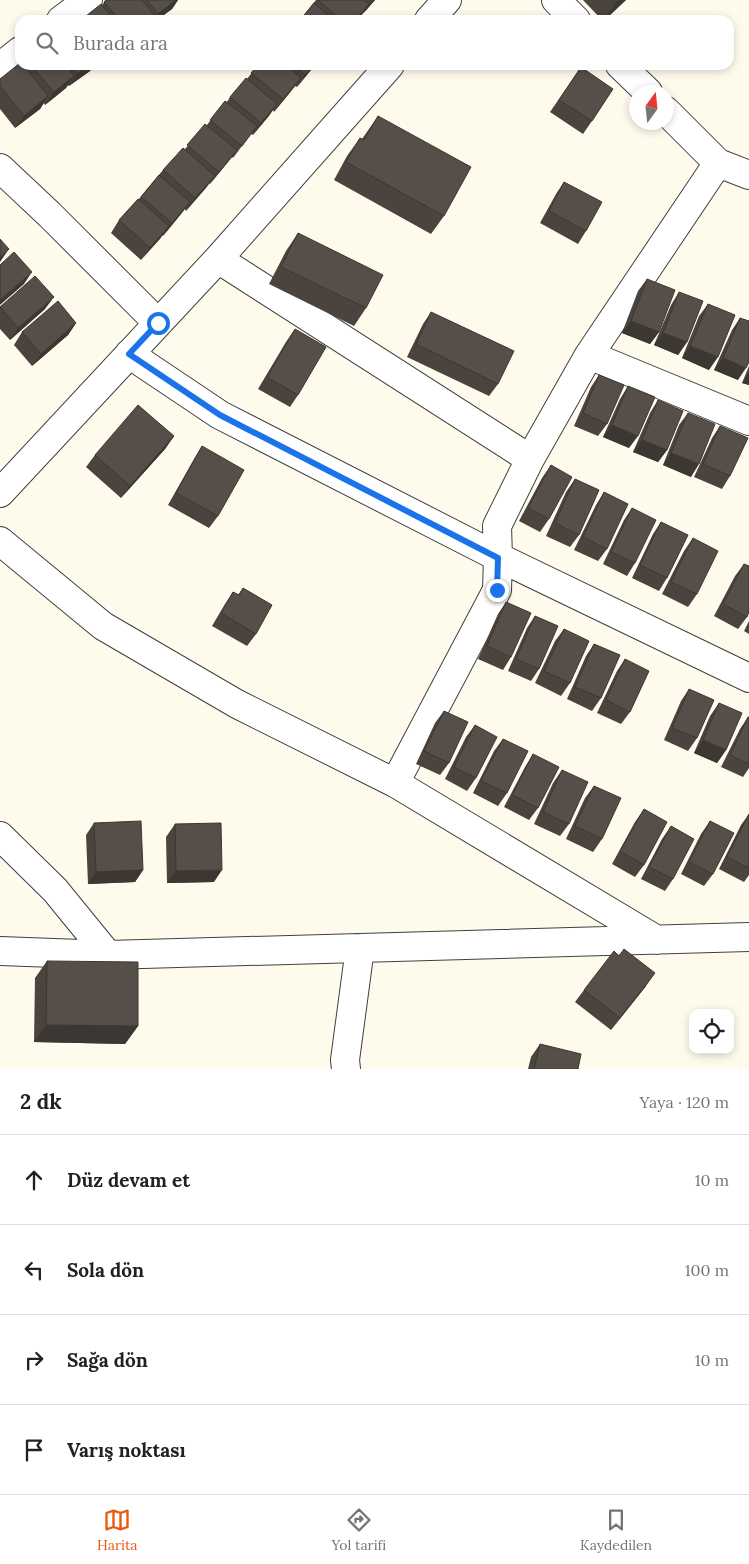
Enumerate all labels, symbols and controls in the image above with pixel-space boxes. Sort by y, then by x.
search box [15,15,734,70]
icon: search [33,29,61,57]
text: Burada ara [73,31,168,55]
north arrow [629,85,674,130]
route start [147,312,170,335]
route end [486,579,509,602]
map controls [689,1009,734,1054]
button: locate [689,1009,734,1054]
text: 2 dk [20,1088,62,1115]
text: Yaya · 120 m [640,1092,729,1112]
icon: ahead [20,1166,48,1194]
text: Düz devam et [67,1168,190,1192]
text: 10 m [695,1170,729,1190]
icon: left [20,1256,48,1284]
text: Sola dön [67,1258,144,1282]
text: 100 m [685,1260,729,1280]
icon: right [20,1346,48,1374]
text: Sağa dön [67,1348,148,1372]
text: 10 m [695,1350,729,1370]
icon: arrive [20,1436,48,1464]
text: Varış noktası [67,1438,186,1462]
tab: Harita [97,1506,138,1554]
tab: Yol tarifi [331,1506,386,1554]
tab: Kaydedilen [580,1506,652,1554]

